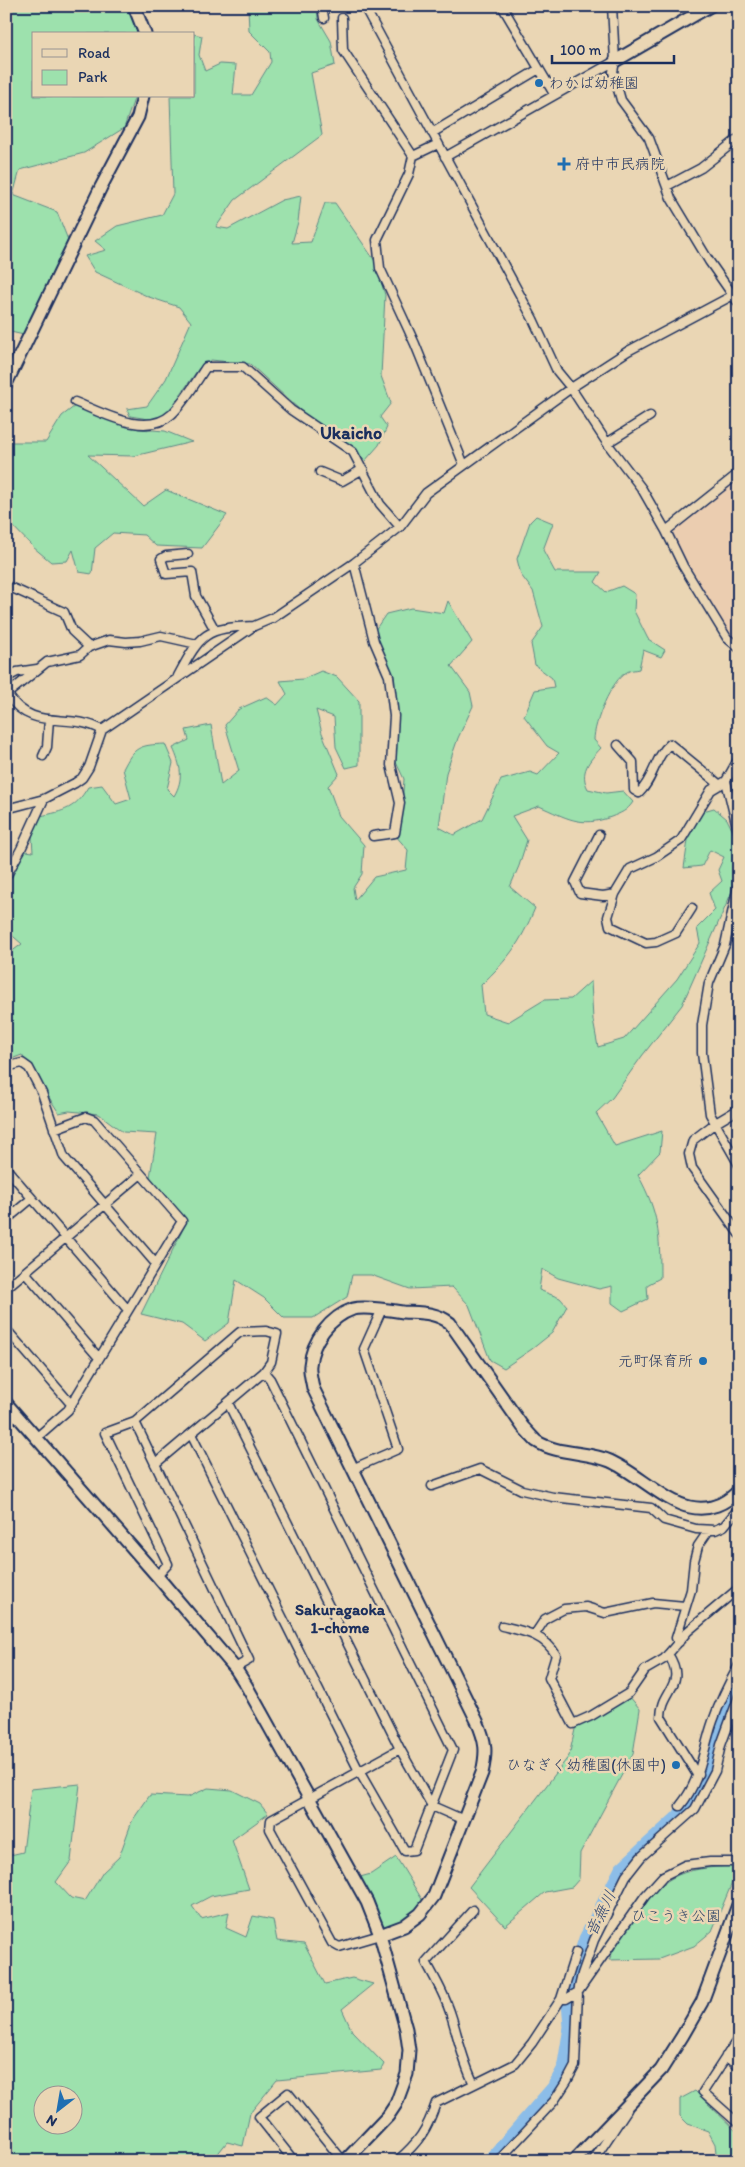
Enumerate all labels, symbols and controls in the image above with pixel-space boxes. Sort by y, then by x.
legend [32,32,195,98]
scale bar [552,32,675,64]
text: 100 m [560,41,602,59]
text: Road [78,44,111,62]
text: Park [78,68,108,86]
place label: わかば幼稚園 [549,74,639,92]
marker: わかば幼稚園 [533,77,545,89]
place label: 府中市民病院 [575,155,665,173]
marker: 府中市民病院 [557,157,571,171]
district label: Ukaicho [320,422,382,444]
place label: 元町保育所 [618,1352,693,1370]
marker: 元町保育所 [697,1355,709,1367]
district label: Sakuragaoka 1-chome [295,1600,386,1637]
place label: ひなぎく幼稚園(休園中) [506,1756,666,1774]
marker: ひなぎく幼稚園(休園中) [670,1759,682,1771]
water label: 音無川 [581,1887,620,1939]
park label: ひこうき公園 [631,1907,721,1925]
north arrow [32,2084,82,2134]
text: N [43,2111,60,2130]

